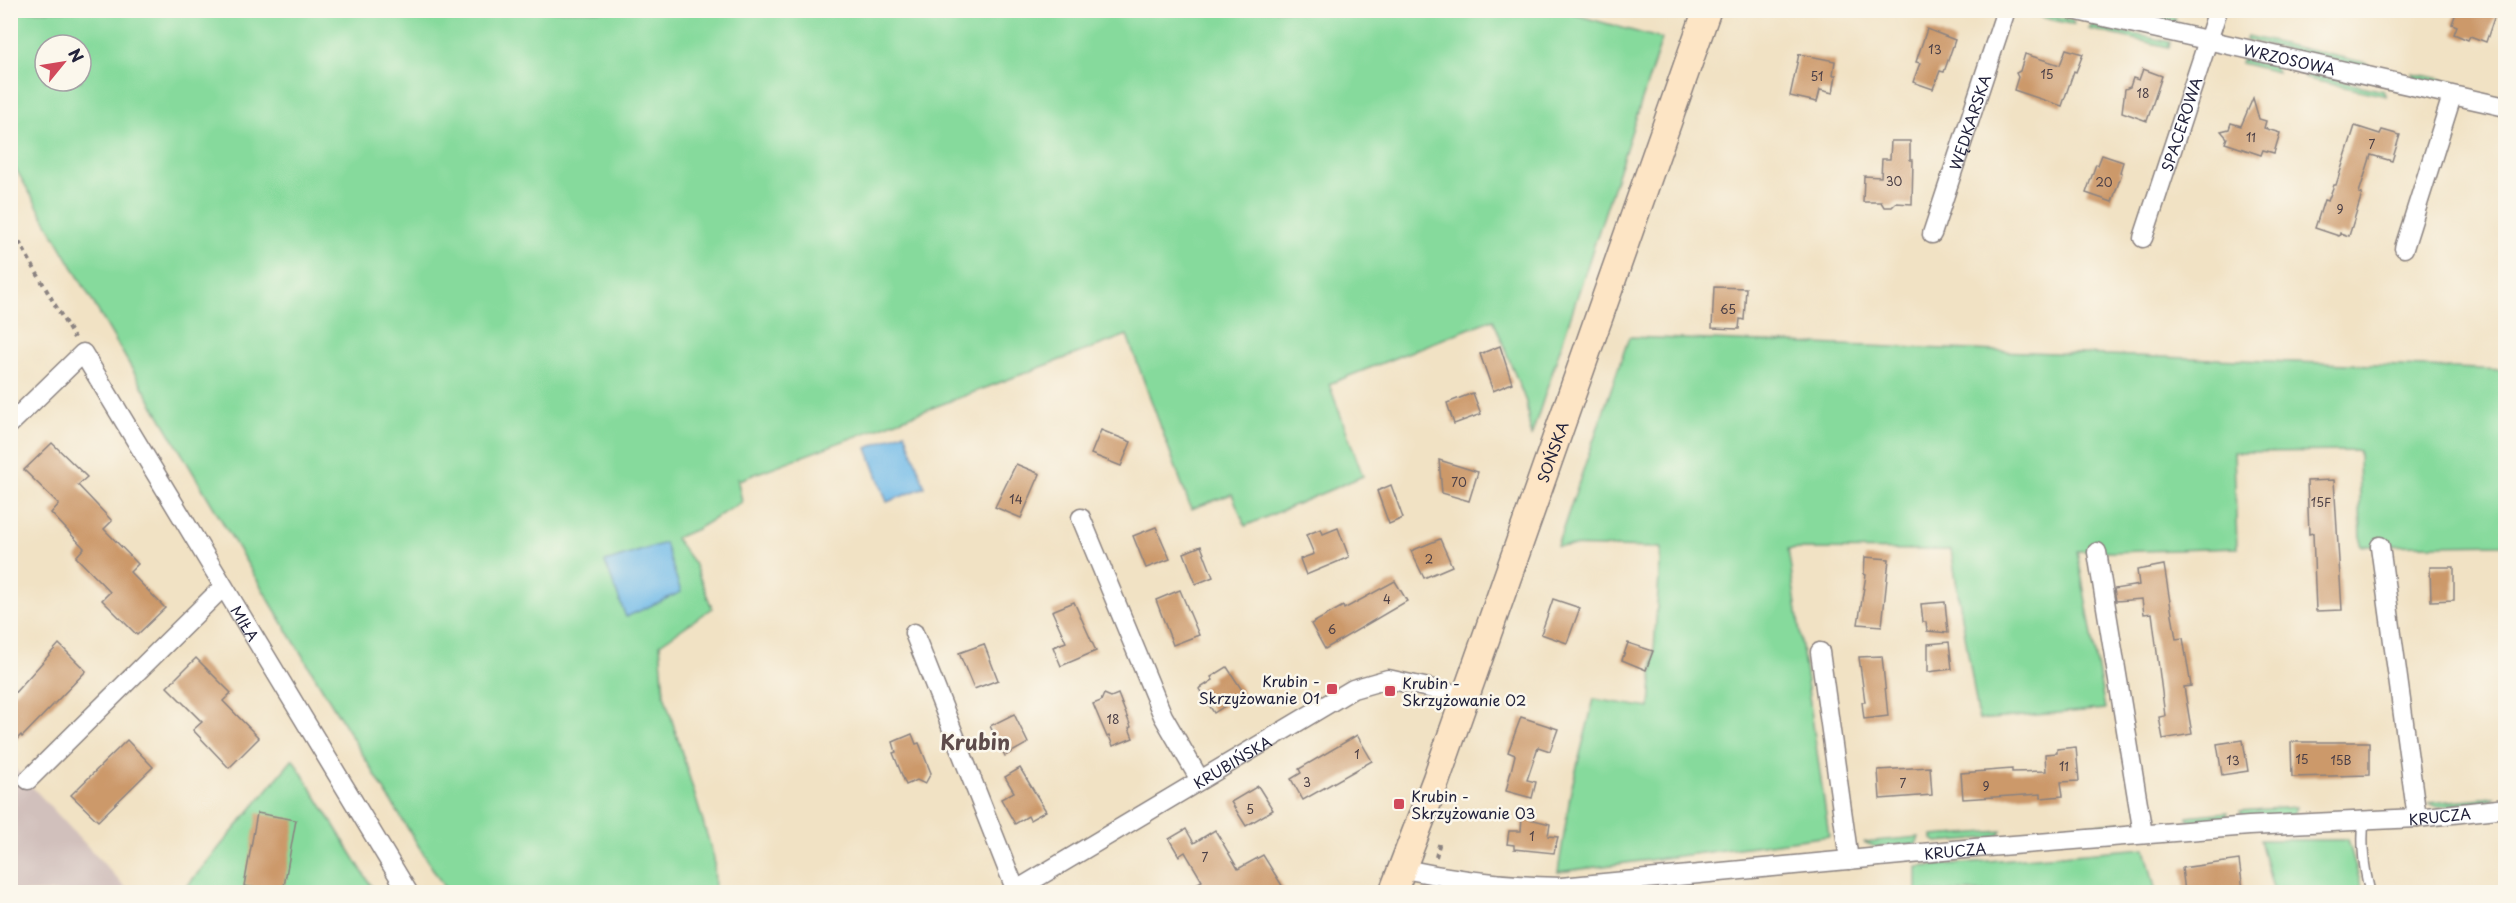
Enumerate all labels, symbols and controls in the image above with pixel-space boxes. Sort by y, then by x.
north arrow [33,33,93,93]
street label: WRZOSOWA [2241,37,2338,80]
house number: 13 [1928,40,1942,58]
text: N [63,44,90,66]
house number: 15 [2040,65,2054,83]
house number: 51 [1811,67,1823,85]
street label: WĘDKARSKA [1942,71,1996,173]
street label: SPACEROWA [2154,74,2207,174]
house number: 18 [2137,84,2149,102]
house number: 11 [2246,128,2256,146]
house number: 7 [2369,135,2376,153]
house number: 30 [1886,172,1903,190]
house number: 20 [2095,173,2113,191]
house number: 9 [2336,200,2344,218]
house number: 65 [1720,300,1736,318]
street label: SOŃSKA [1530,418,1573,486]
house number: 70 [1451,473,1467,491]
house number: 14 [1009,490,1023,508]
house number: 15F [2311,493,2331,511]
house number: 2 [1425,550,1433,568]
house number: 4 [1383,590,1391,608]
street label: MIŁA [226,601,266,645]
house number: 6 [1328,620,1336,638]
place label: Krubin - Skrzyżowanie 01 [1198,669,1320,709]
place label: Krubin - Skrzyżowanie 02 [1402,671,1526,711]
marker: Krubin - Skrzyżowanie 01 [1325,682,1339,696]
marker: Krubin - Skrzyżowanie 02 [1383,684,1397,698]
house number: 18 [1107,710,1119,728]
district label: Krubin [940,725,1010,757]
street label: KRUBIŃSKA [1189,729,1275,794]
house number: 1 [1354,745,1360,763]
house number: 15 [2295,750,2309,768]
house number: 13 [2226,751,2240,769]
house number: 15B [2330,751,2352,769]
house number: 11 [2059,757,2069,775]
house number: 3 [1303,773,1311,791]
house number: 7 [1900,774,1907,792]
house number: 9 [1982,777,1990,795]
place label: Krubin - Skrzyżowanie 03 [1411,784,1535,824]
marker: Krubin - Skrzyżowanie 03 [1392,797,1406,811]
house number: 5 [1246,800,1254,818]
street label: KRUCZA [2408,801,2472,830]
house number: 1 [1529,827,1535,845]
street label: KRUCZA [1923,836,1987,864]
house number: 7 [1202,848,1209,866]

